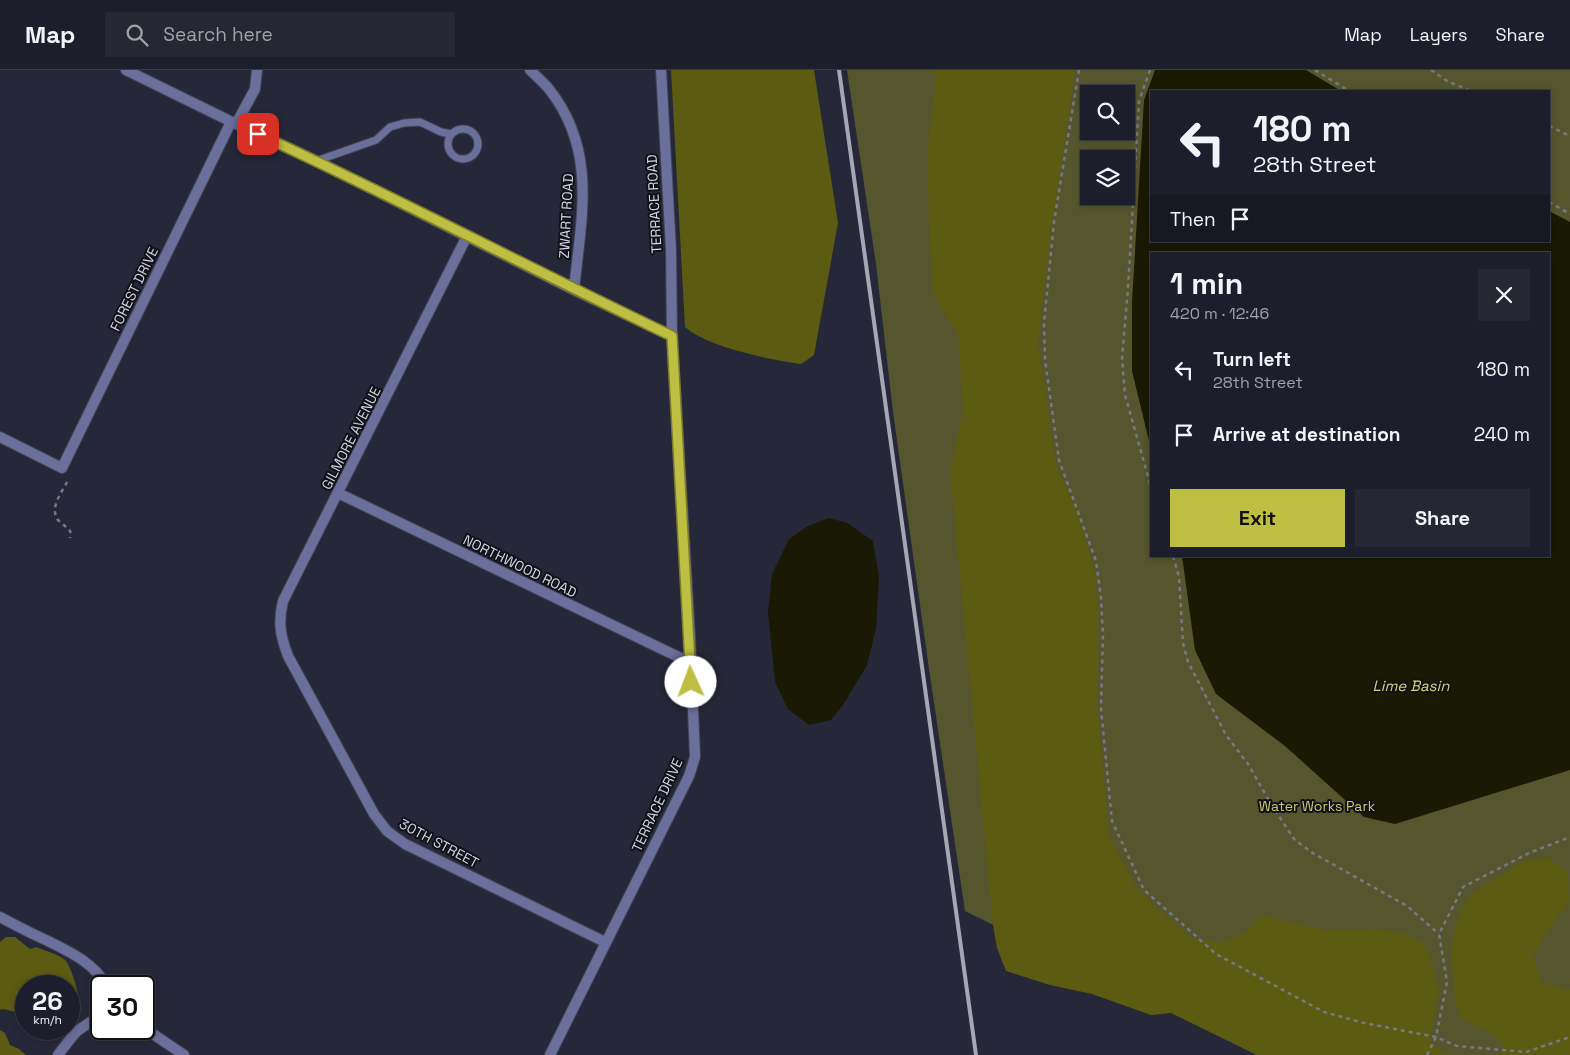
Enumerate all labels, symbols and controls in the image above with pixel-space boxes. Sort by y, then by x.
search box [105,12,455,57]
text: Map [25,19,75,50]
icon: search [123,21,151,49]
text: Search here [163,22,273,47]
text: Map [1344,23,1382,46]
text: Layers [1410,23,1467,46]
text: Share [1495,23,1545,46]
map controls [1080,85,1135,205]
button: search [1080,85,1135,140]
text: 180 m [1253,107,1351,151]
icon: left [1170,110,1235,175]
pin [237,113,279,155]
icon: arrive [244,120,272,148]
button: layers [1080,150,1135,205]
text: 28th Street [1253,150,1376,178]
street label: TERRACE ROAD [642,154,666,254]
street label: ZWART ROAD [555,173,577,259]
icon: arrive [1226,205,1254,233]
text: Then [1170,207,1216,232]
street label: FOREST DRIVE [106,244,162,334]
text: 1 min [1170,264,1243,303]
button: close [1478,269,1530,321]
text: 420 m · 12:46 [1170,303,1269,324]
text: Turn left [1213,347,1291,372]
icon: left [1170,356,1198,384]
text: 180 m [1477,357,1530,382]
text: 28th Street [1213,372,1303,393]
street label: GILMORE AVENUE [317,383,385,492]
icon: arrive [1170,421,1198,449]
text: Arrive at destination [1213,422,1401,447]
text: 240 m [1474,422,1530,447]
button: Exit [1170,489,1345,547]
button: Share [1355,489,1530,547]
street label: NORTHWOOD ROAD [460,531,580,601]
position arrow [664,655,716,707]
water label: Lime Basin [1373,676,1450,695]
street label: TERRACE DRIVE [627,755,687,855]
park label: Water Works Park [1259,797,1376,815]
street label: 30TH STREET [396,814,482,872]
speed limit sign: 30 [90,975,155,1040]
text: 26 [32,985,63,1017]
text: km/h [33,1012,62,1028]

